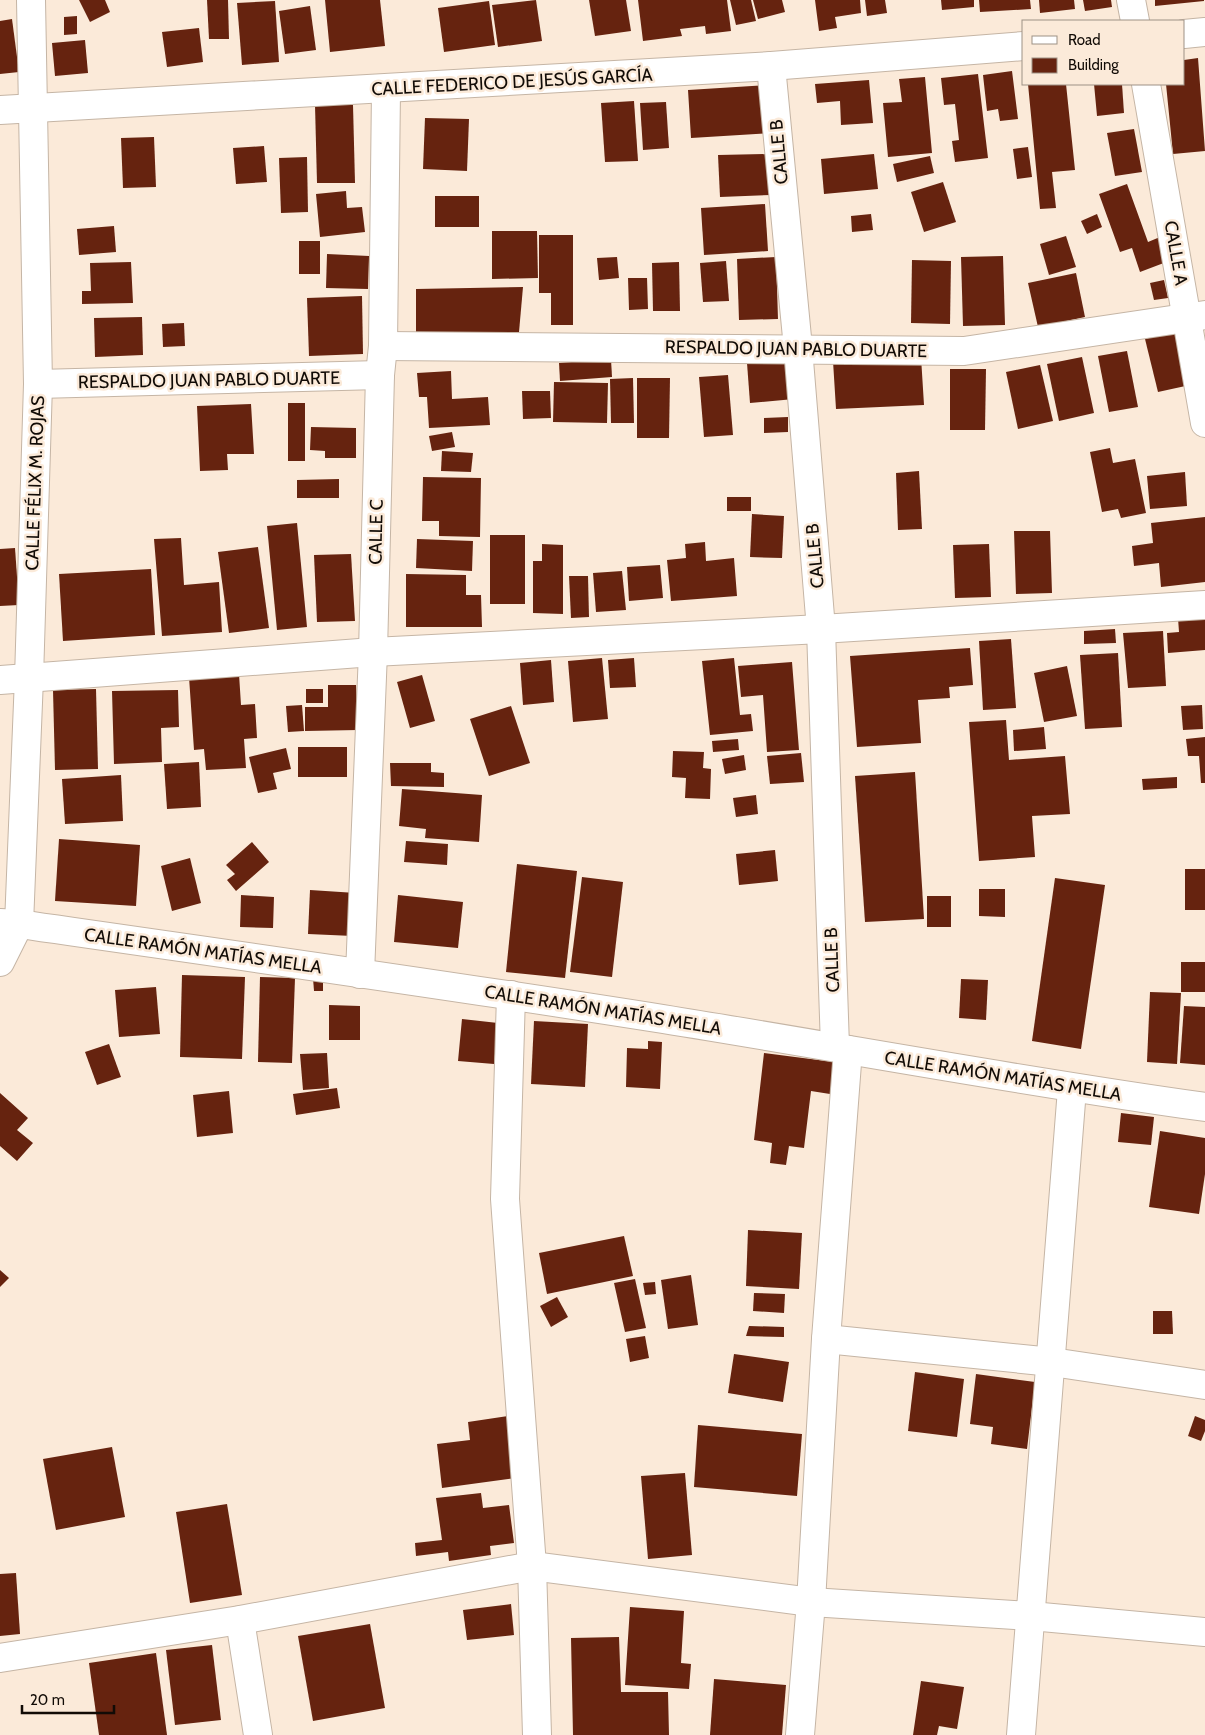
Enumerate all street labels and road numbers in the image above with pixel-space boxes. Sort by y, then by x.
street label: CALLE FEDERICO DE JESÚS GARCÍA [371,64,653,100]
street label: CALLE B [765,118,793,185]
street label: CALLE A [1159,219,1193,287]
street label: RESPALDO JUAN PABLO DUARTE [665,336,927,362]
street label: RESPALDO JUAN PABLO DUARTE [78,367,340,393]
street label: CALLE FÉLIX M. ROJAS [21,395,49,571]
street label: CALLE C [364,499,388,565]
street label: CALLE B [801,522,829,589]
street label: CALLE RAMÓN MATÍAS MELLA [83,923,323,979]
street label: CALLE B [820,927,844,993]
street label: CALLE RAMÓN MATÍAS MELLA [483,980,723,1040]
street label: CALLE RAMÓN MATÍAS MELLA [883,1046,1123,1106]

